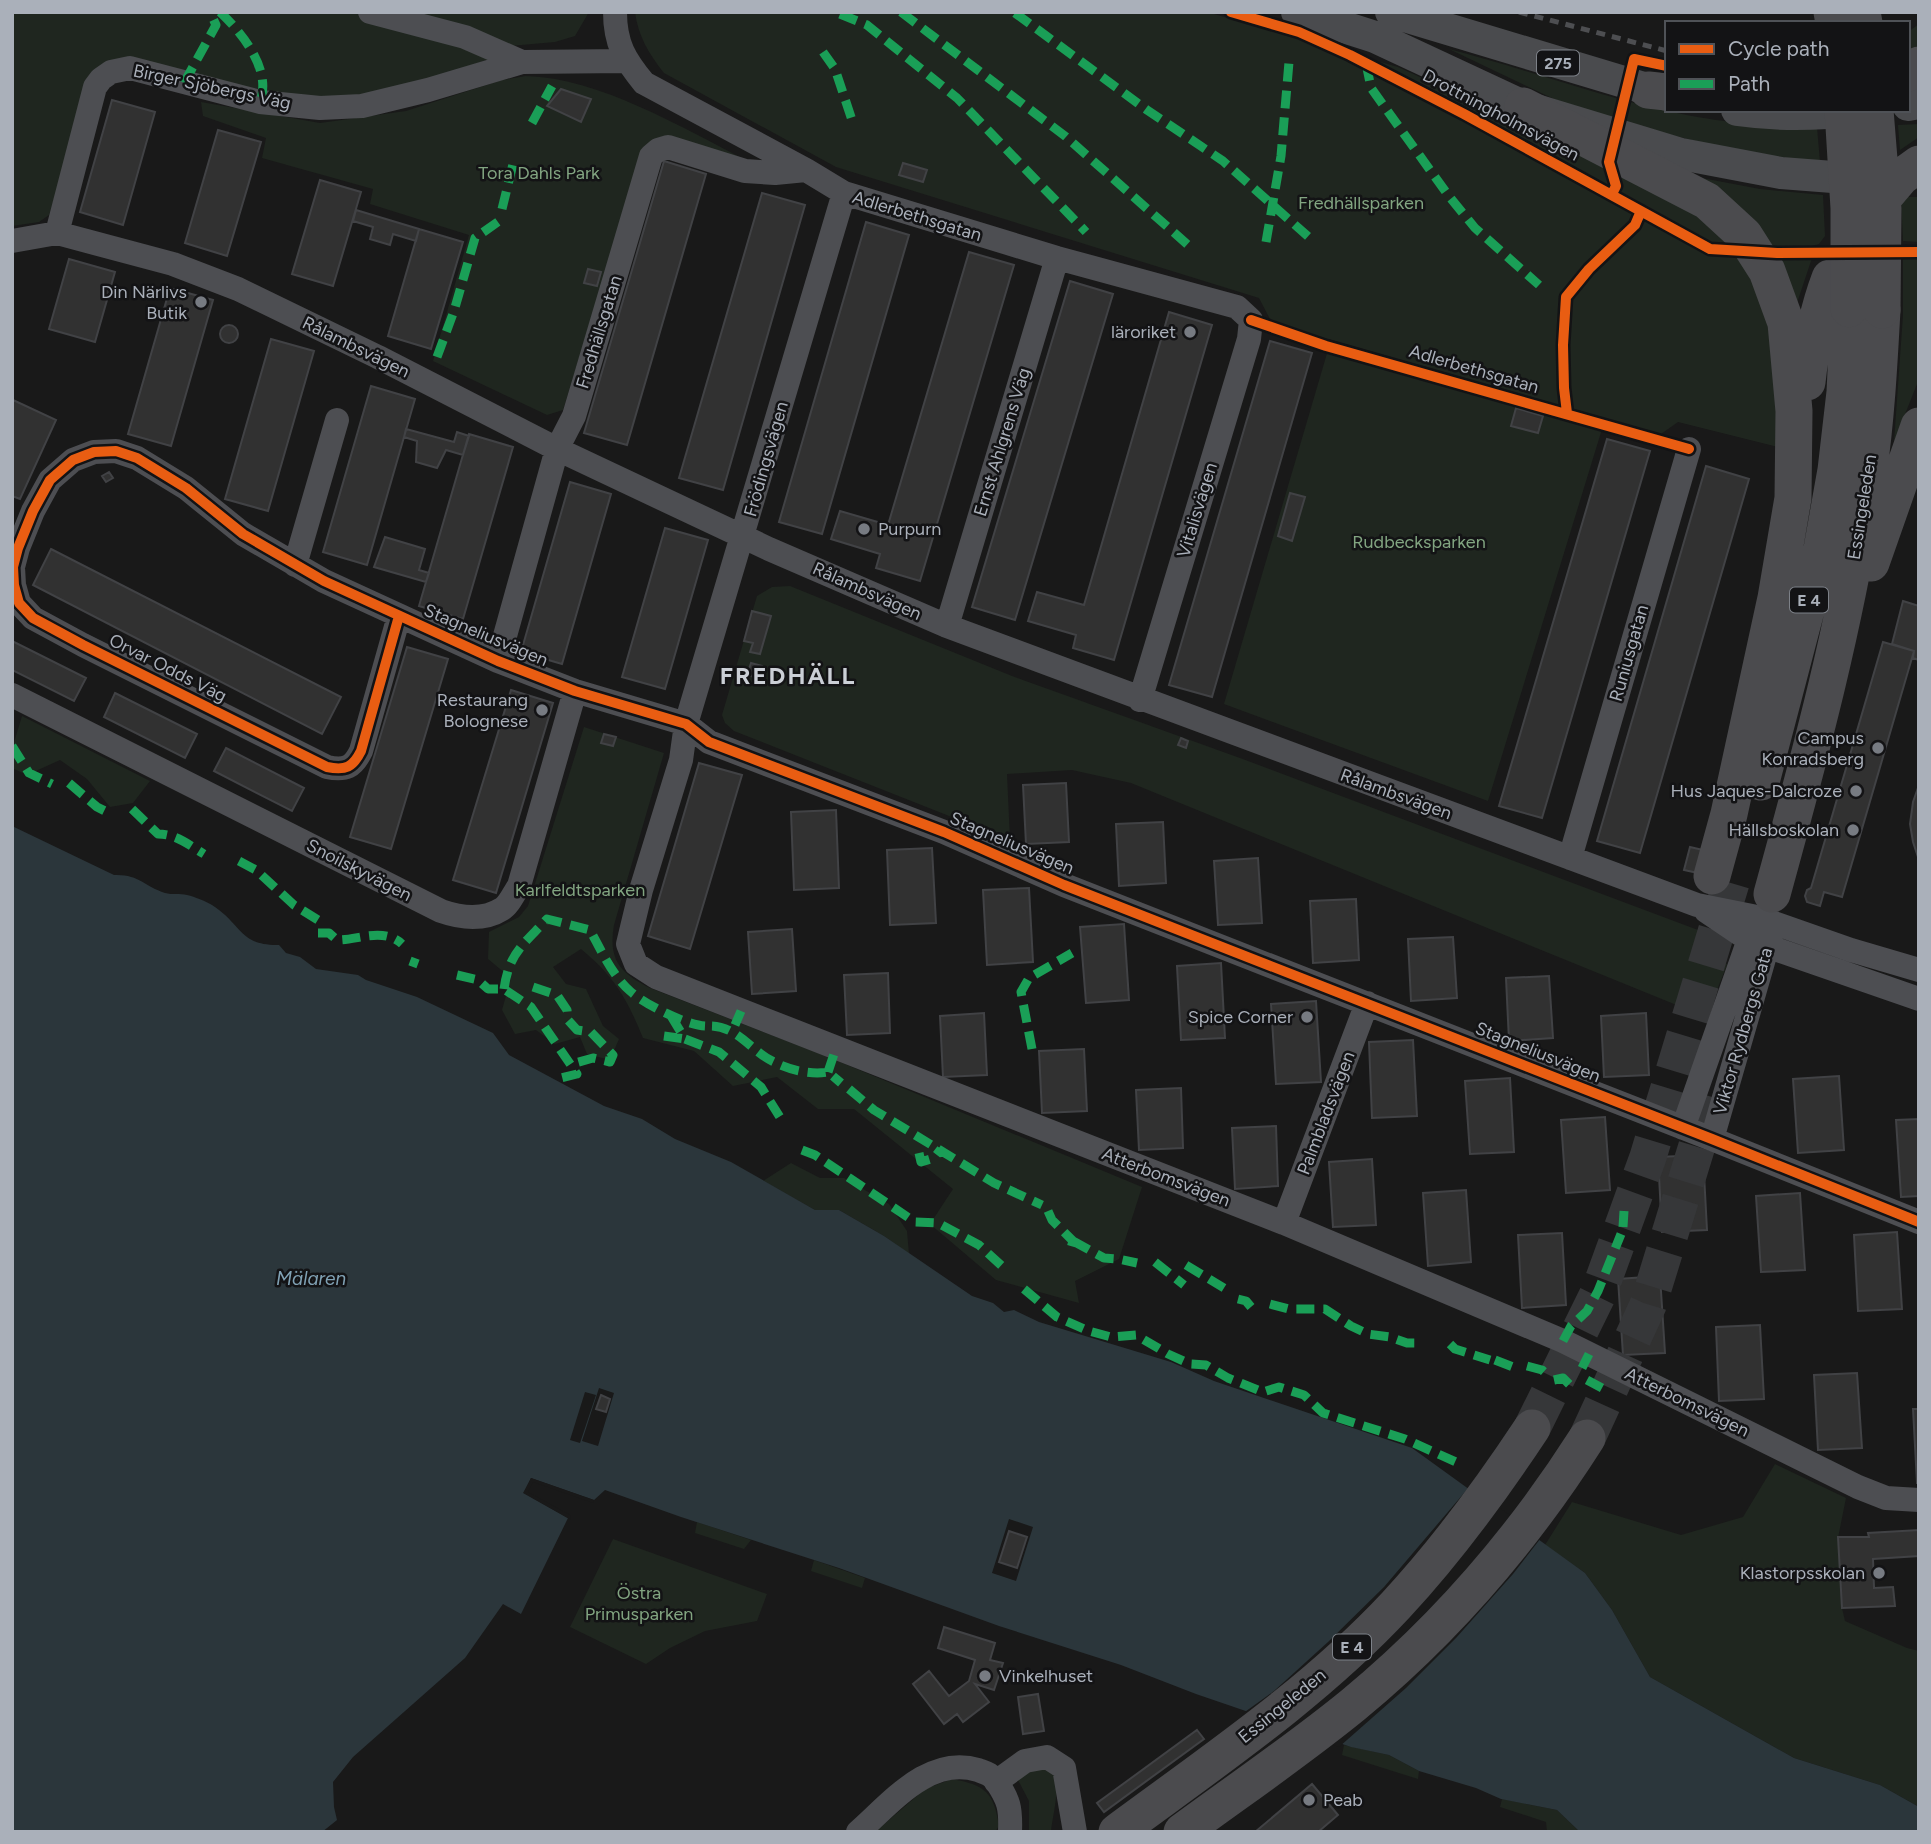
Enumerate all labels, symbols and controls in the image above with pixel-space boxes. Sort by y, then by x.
legend [1665,21,1910,112]
text: Cycle path [1728,36,1829,61]
road number: 275 [1537,50,1579,76]
street label: Birger Sjöbergs Väg [131,60,293,114]
street label: Drottningholmsvägen [1419,64,1583,166]
text: Path [1728,71,1770,96]
park label: Tora Dahls Park [478,162,600,184]
street label: Adlerbethsgatan [850,186,984,246]
park label: Fredhällsparken [1298,192,1424,214]
street label: Fredhällsgatan [571,273,627,391]
place label: Din Närlivs Butik [101,281,187,324]
marker: Din Närlivs Butik [193,294,209,310]
street label: Rålambsvägen [299,312,413,382]
place label: läroriket [1111,321,1176,343]
marker: läroriket [1182,324,1198,340]
street label: Adlerbethsgatan [1407,340,1541,398]
street label: Ernst Ahlgrens Väg [969,365,1035,519]
street label: Frödingsvägen [739,399,793,519]
street label: Essingeleden [1843,453,1881,561]
street label: Vitalisvägen [1172,460,1222,560]
place label: Purpurn [878,518,941,540]
marker: Purpurn [856,521,872,537]
park label: Rudbecksparken [1352,531,1486,553]
street label: Rålambsvägen [809,557,925,625]
road number: E 4 [1790,587,1828,612]
street label: Stagneliusvägen [421,599,551,671]
street label: Runiusgatan [1605,602,1653,704]
street label: Orvar Odds Väg [106,629,230,707]
district label: FREDHÄLL [720,661,856,690]
place label: Restaurang Bolognese [437,689,528,732]
marker: Restaurang Bolognese [534,702,550,718]
place label: Campus Konradsberg [1761,727,1864,770]
marker: Campus Konradsberg [1870,740,1886,756]
street label: Rålambsvägen [1337,764,1455,824]
place label: Hus Jaques-Dalcroze [1671,780,1842,802]
marker: Hus Jaques-Dalcroze [1848,783,1864,799]
street label: Stagneliusvägen [947,807,1077,879]
place label: Hällsboskolan [1728,819,1839,841]
marker: Hällsboskolan [1845,822,1861,838]
street label: Snoilskyvägen [303,834,415,906]
park label: Karlfeldtsparken [515,879,645,901]
street label: Viktor Rydbergs Gata [1709,945,1777,1117]
place label: Spice Corner [1188,1006,1293,1028]
marker: Spice Corner [1299,1009,1315,1025]
street label: Stagneliusvägen [1472,1017,1604,1087]
street label: Palmbladsvägen [1292,1048,1360,1178]
street label: Atterbomsvägen [1099,1142,1233,1212]
water label: Mälaren [276,1267,346,1290]
street label: Atterbomsvägen [1621,1362,1753,1442]
place label: Klastorpsskolan [1740,1562,1865,1584]
marker: Klastorpsskolan [1871,1565,1887,1581]
park label: Östra Primusparken [585,1582,693,1625]
road number: E 4 [1333,1634,1371,1660]
street label: Essingeleden [1234,1664,1330,1748]
place label: Vinkelhuset [999,1665,1093,1687]
marker: Vinkelhuset [977,1668,993,1684]
place label: Peab [1323,1789,1363,1811]
marker: Peab [1301,1792,1317,1808]

